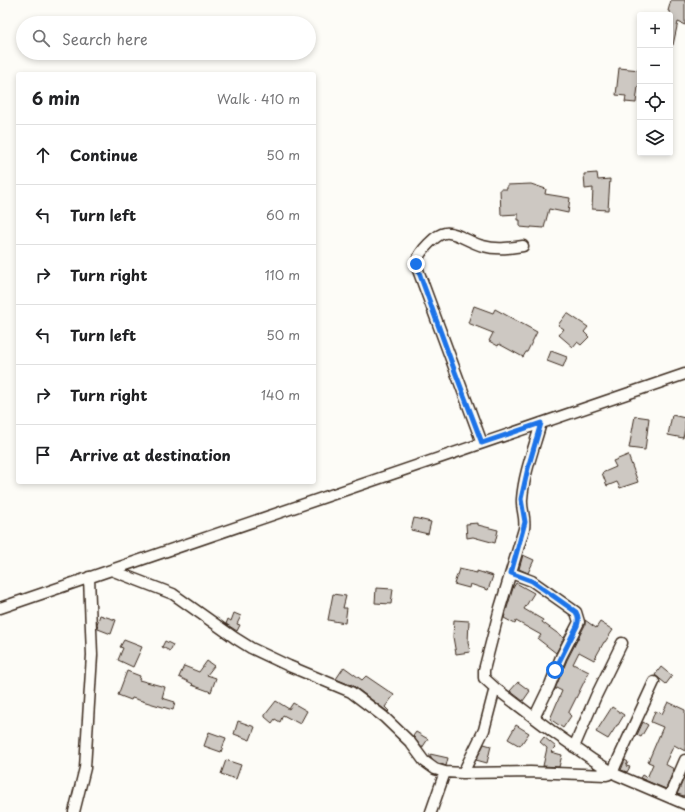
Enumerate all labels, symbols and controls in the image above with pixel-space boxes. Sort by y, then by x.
map controls [637,12,673,156]
button: + [637,12,673,48]
search box [16,16,316,60]
icon: search [30,27,52,49]
text: Search here [62,27,148,50]
button: − [637,48,673,84]
button: locate [637,84,673,120]
text: 6 min [32,85,80,111]
text: Walk · 410 m [217,89,300,108]
button: layers [637,120,673,156]
text: Continue [70,143,138,166]
icon: ahead [32,144,54,166]
text: 50 m [266,145,300,164]
text: Turn left [70,203,136,226]
icon: left [32,204,54,226]
text: 60 m [266,205,300,224]
route end [407,255,425,273]
text: Turn right [70,263,147,286]
icon: right [32,264,54,286]
text: 110 m [265,265,300,284]
text: Turn left [70,323,136,346]
icon: left [32,324,54,346]
text: 50 m [266,325,300,344]
text: Turn right [70,383,147,406]
icon: right [32,384,54,406]
text: 140 m [261,385,300,404]
text: Arrive at destination [70,443,231,466]
icon: arrive [32,444,54,466]
route start [546,661,564,679]

